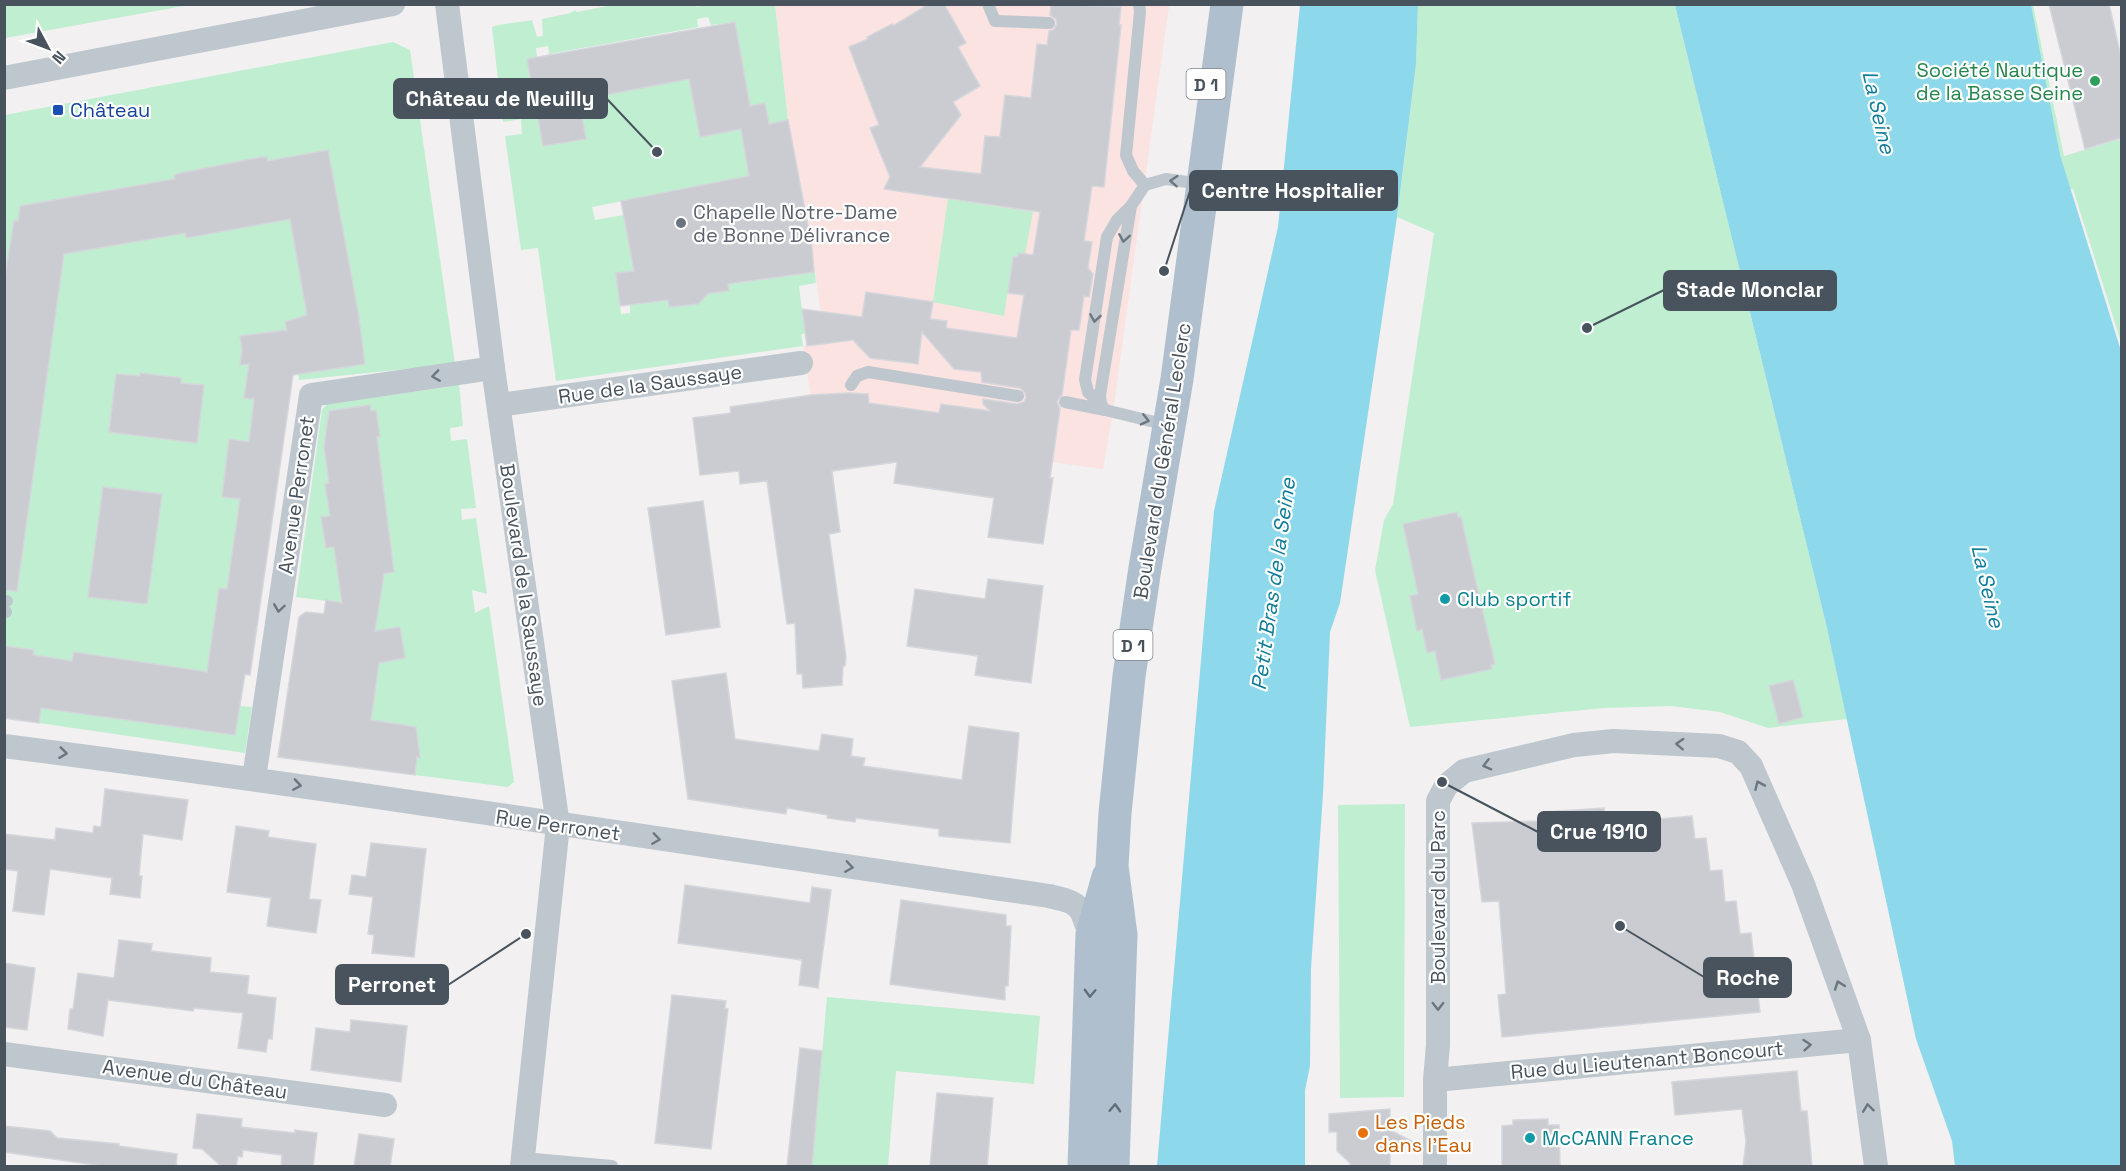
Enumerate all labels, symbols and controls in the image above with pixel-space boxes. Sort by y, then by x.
north arrow [18,18,78,78]
text: N [47,47,70,68]
place label: Société Nautique de la Basse Seine [1916,57,2083,106]
water label: La Seine [1856,68,1902,158]
road number: D 1 [1186,69,1226,99]
marker: Société Nautique de la Basse Seine [2088,74,2102,88]
callout: Château de Neuilly [394,79,607,118]
text: Château de Neuilly [406,85,594,112]
place label: Château [70,97,150,123]
marker: Château [51,103,65,117]
callout: Centre Hospitalier [1190,171,1397,210]
one-way arrow [1169,175,1178,188]
text: Centre Hospitalier [1201,177,1385,204]
place label: Chapelle Notre-Dame de Bonne Délivrance [693,199,897,248]
marker: Chapelle Notre-Dame de Bonne Délivrance [674,216,688,230]
one-way arrow [1119,234,1131,243]
callout: Stade Monclar [1664,271,1836,310]
text: Stade Monclar [1676,276,1824,303]
one-way arrow [1089,313,1101,323]
street label: Boulevard du Général Leclerc [1127,321,1197,601]
street label: Rue de la Saussaye [556,358,744,410]
one-way arrow [431,370,440,382]
one-way arrow [1140,413,1150,426]
street label: Avenue Perronet [272,414,320,576]
street label: Boulevard de la Saussaye [494,462,554,708]
water label: Petit Bras de la Seine [1245,475,1301,692]
water label: La Seine [1965,542,2011,632]
place label: Club sportif [1457,586,1571,612]
marker: Club sportif [1438,592,1452,606]
one-way arrow [274,604,286,613]
road number: D 1 [1114,630,1152,660]
one-way arrow [1675,738,1684,751]
one-way arrow [58,747,67,759]
one-way arrow [1483,757,1493,770]
one-way arrow [292,778,302,791]
one-way arrow [1754,780,1766,791]
street label: Rue Perronet [494,803,622,847]
street label: Boulevard du Parc [1425,810,1451,984]
callout: Crue 1910 [1538,812,1660,851]
text: Crue 1910 [1550,818,1648,845]
one-way arrow [652,833,661,845]
one-way arrow [845,860,854,872]
callout: Roche [1704,958,1791,997]
text: Roche [1716,964,1780,991]
callout: Perronet [336,965,448,1004]
text: Perronet [348,971,436,998]
one-way arrow [1834,980,1847,991]
one-way arrow [1083,988,1096,997]
one-way arrow [1432,1002,1444,1011]
street label: Rue du Lieutenant Boncourt [1509,1035,1785,1085]
one-way arrow [1802,1039,1812,1052]
street label: Avenue du Château [101,1053,289,1105]
one-way arrow [1109,1104,1122,1113]
one-way arrow [1863,1104,1875,1113]
place label: Les Pieds dans l'Eau [1375,1109,1472,1158]
place label: McCANN France [1542,1125,1694,1151]
marker: Les Pieds dans l'Eau [1356,1126,1370,1140]
marker: McCANN France [1523,1131,1537,1145]

